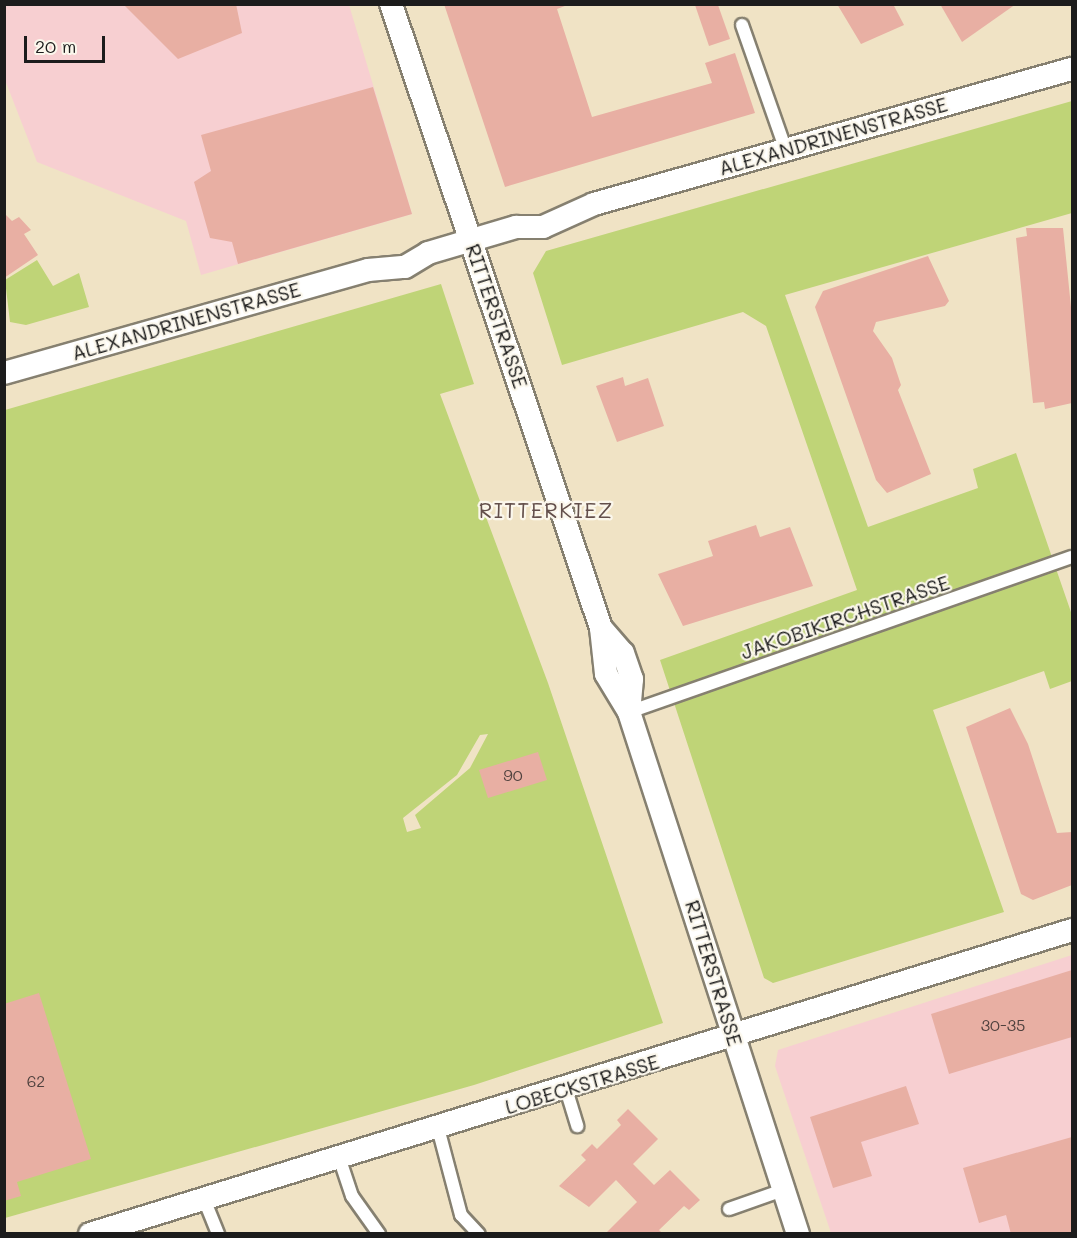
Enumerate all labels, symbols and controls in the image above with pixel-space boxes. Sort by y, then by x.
scale bar [27,24,108,62]
text: 20 m [35,34,76,58]
street label: ALEXANDRINENSTRASSE [716,92,950,180]
street label: RITTERSTRASSE [461,241,533,391]
street label: ALEXANDRINENSTRASSE [69,277,303,365]
district label: RITTERKIEZ [479,497,613,523]
street label: JAKOBIKIRCHSTRASSE [737,570,953,664]
house number: 90 [503,765,523,785]
street label: RITTERSTRASSE [680,897,748,1049]
house number: 30-35 [981,1015,1025,1035]
street label: LOBECKSTRASSE [502,1049,662,1119]
house number: 62 [27,1071,45,1091]

